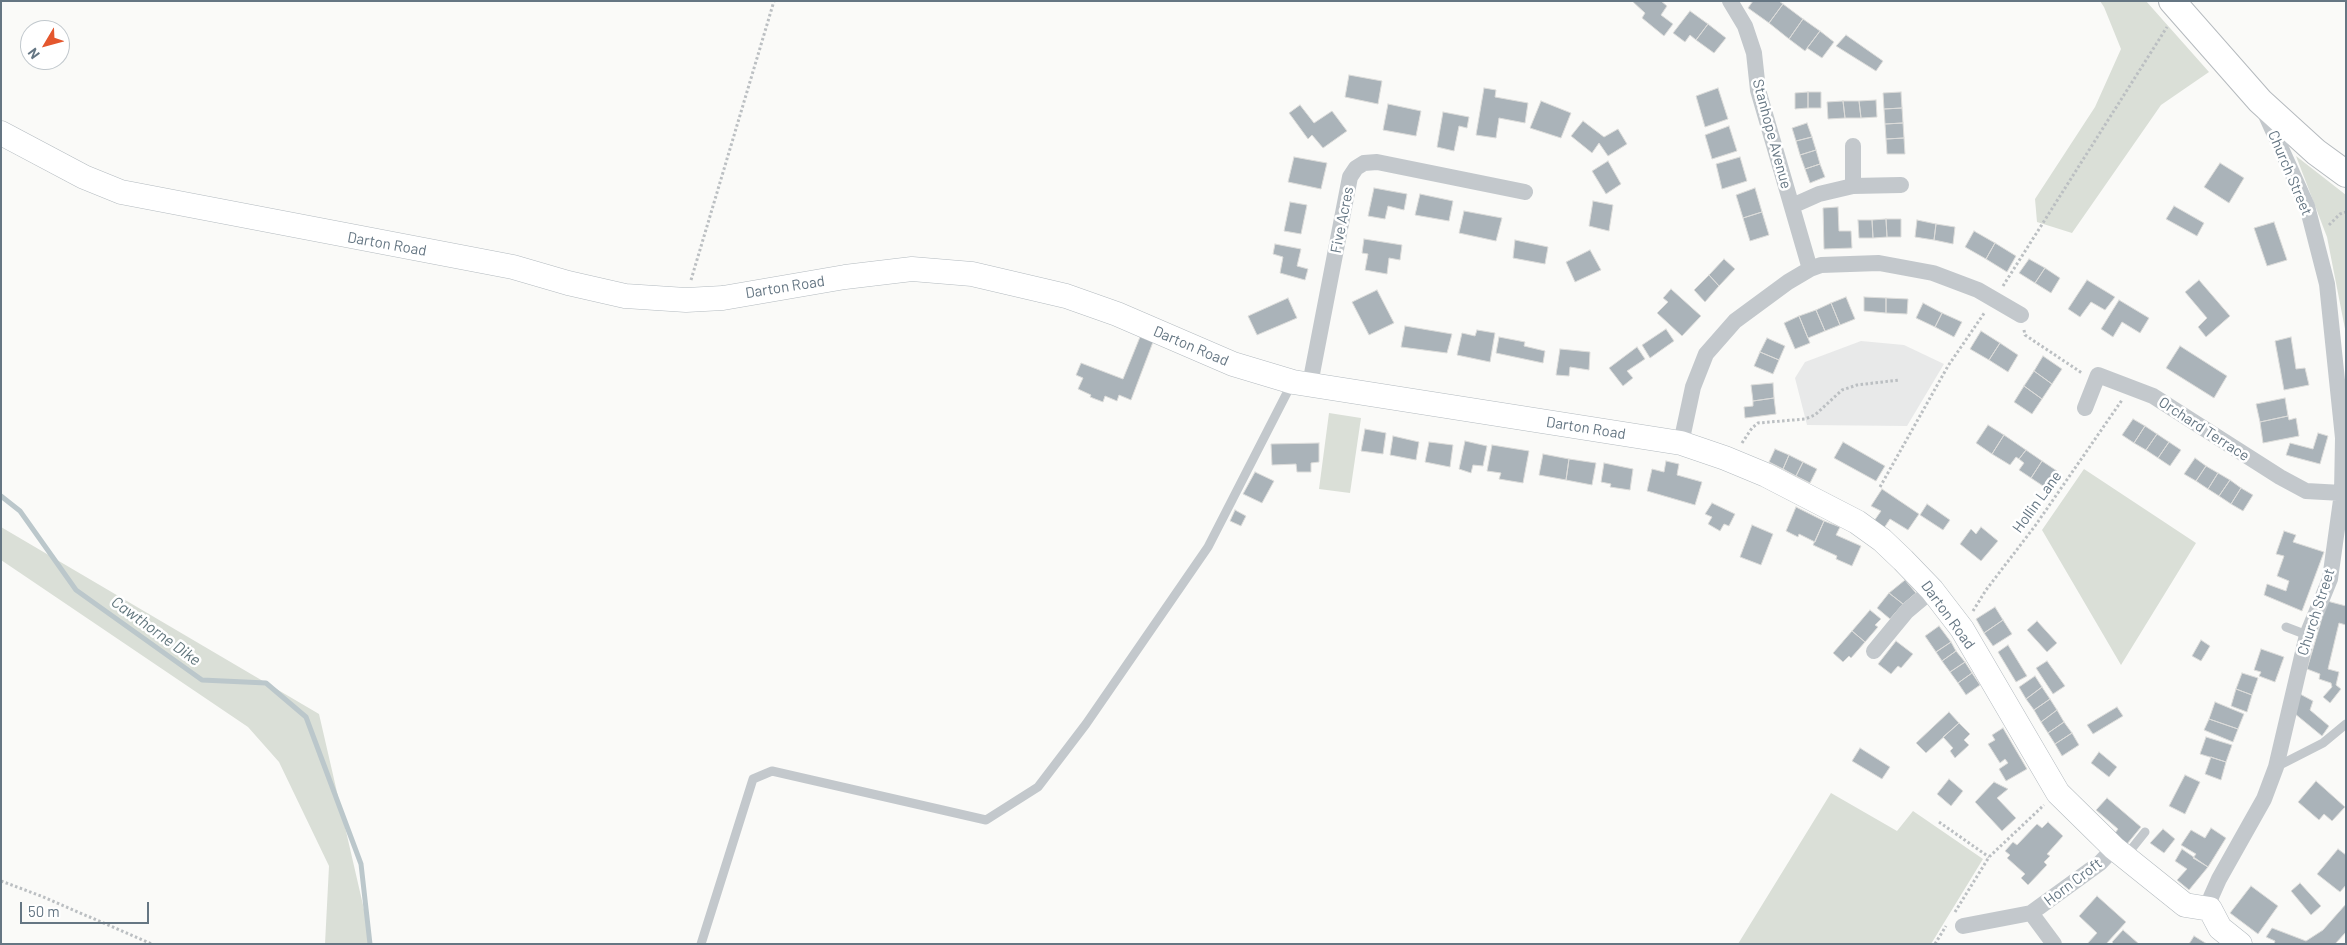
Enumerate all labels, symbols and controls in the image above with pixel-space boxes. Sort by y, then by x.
north arrow [20,20,70,70]
text: N [24,45,43,63]
street label: Stanhope Avenue [1749,77,1795,191]
street label: Church Street [2264,128,2316,218]
street label: Five Acres [1327,185,1357,255]
street label: Darton Road [346,228,428,260]
street label: Darton Road [744,272,826,302]
street label: Darton Road [1151,322,1231,370]
street label: Orchard Terrace [2155,393,2253,465]
street label: Darton Road [1545,413,1627,443]
street label: Hollin Lane [2009,468,2065,536]
street label: Church Street [2293,566,2339,658]
street label: Darton Road [1917,577,1979,653]
water label: Cawthorne Dike [108,592,204,670]
street label: Horn Croft [2040,854,2106,910]
scale bar [22,892,151,924]
text: 50 m [28,902,60,920]

